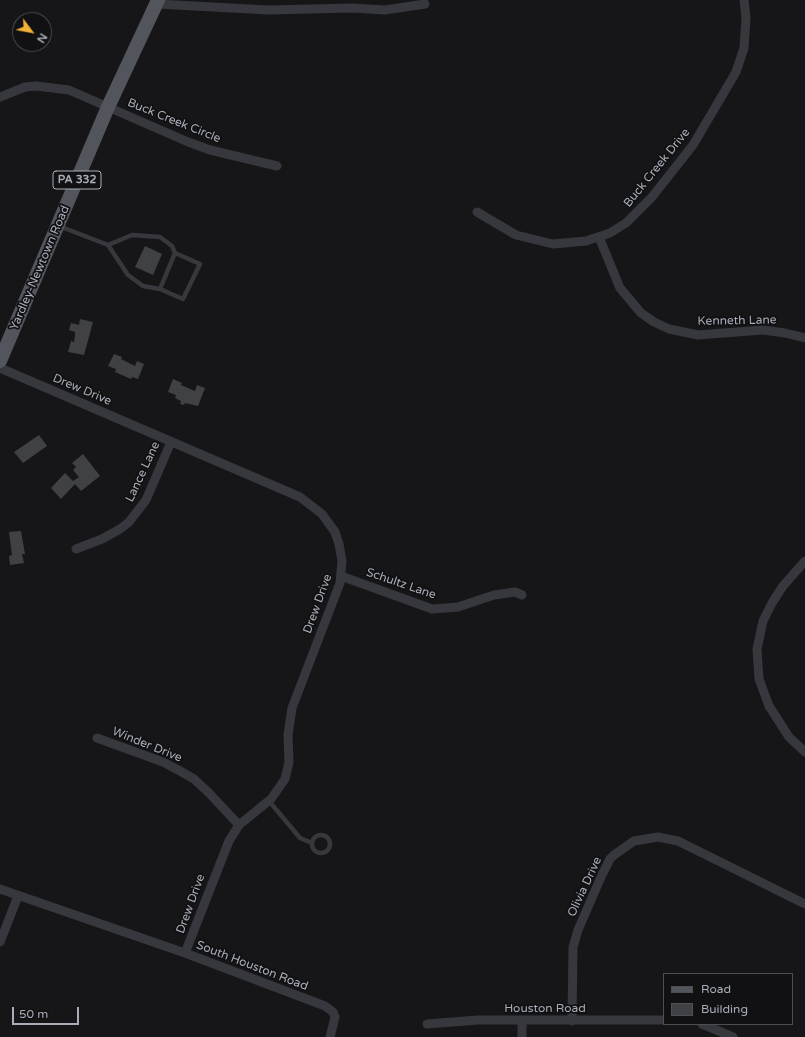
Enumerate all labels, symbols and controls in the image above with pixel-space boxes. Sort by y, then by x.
north arrow [12,12,52,52]
text: N [34,31,50,45]
street label: Buck Creek Circle [125,96,223,146]
street label: Buck Creek Drive [621,126,693,210]
road number: PA 332 [53,171,101,189]
street label: Yardley-Newtown Road [7,203,73,333]
street label: Kenneth Lane [697,313,777,329]
street label: Drew Drive [51,371,113,409]
street label: Lance Lane [123,440,163,504]
street label: Schultz Lane [364,565,438,603]
street label: Drew Drive [301,572,335,636]
street label: Winder Drive [110,724,184,766]
street label: Olivia Drive [565,855,605,919]
street label: Drew Drive [174,872,208,936]
street label: South Houston Road [194,938,310,994]
legend [663,973,793,1025]
text: Road [701,982,731,996]
scale bar [14,999,81,1025]
street label: Houston Road [504,1002,586,1016]
text: Building [701,1002,748,1016]
text: 50 m [19,1007,48,1021]

